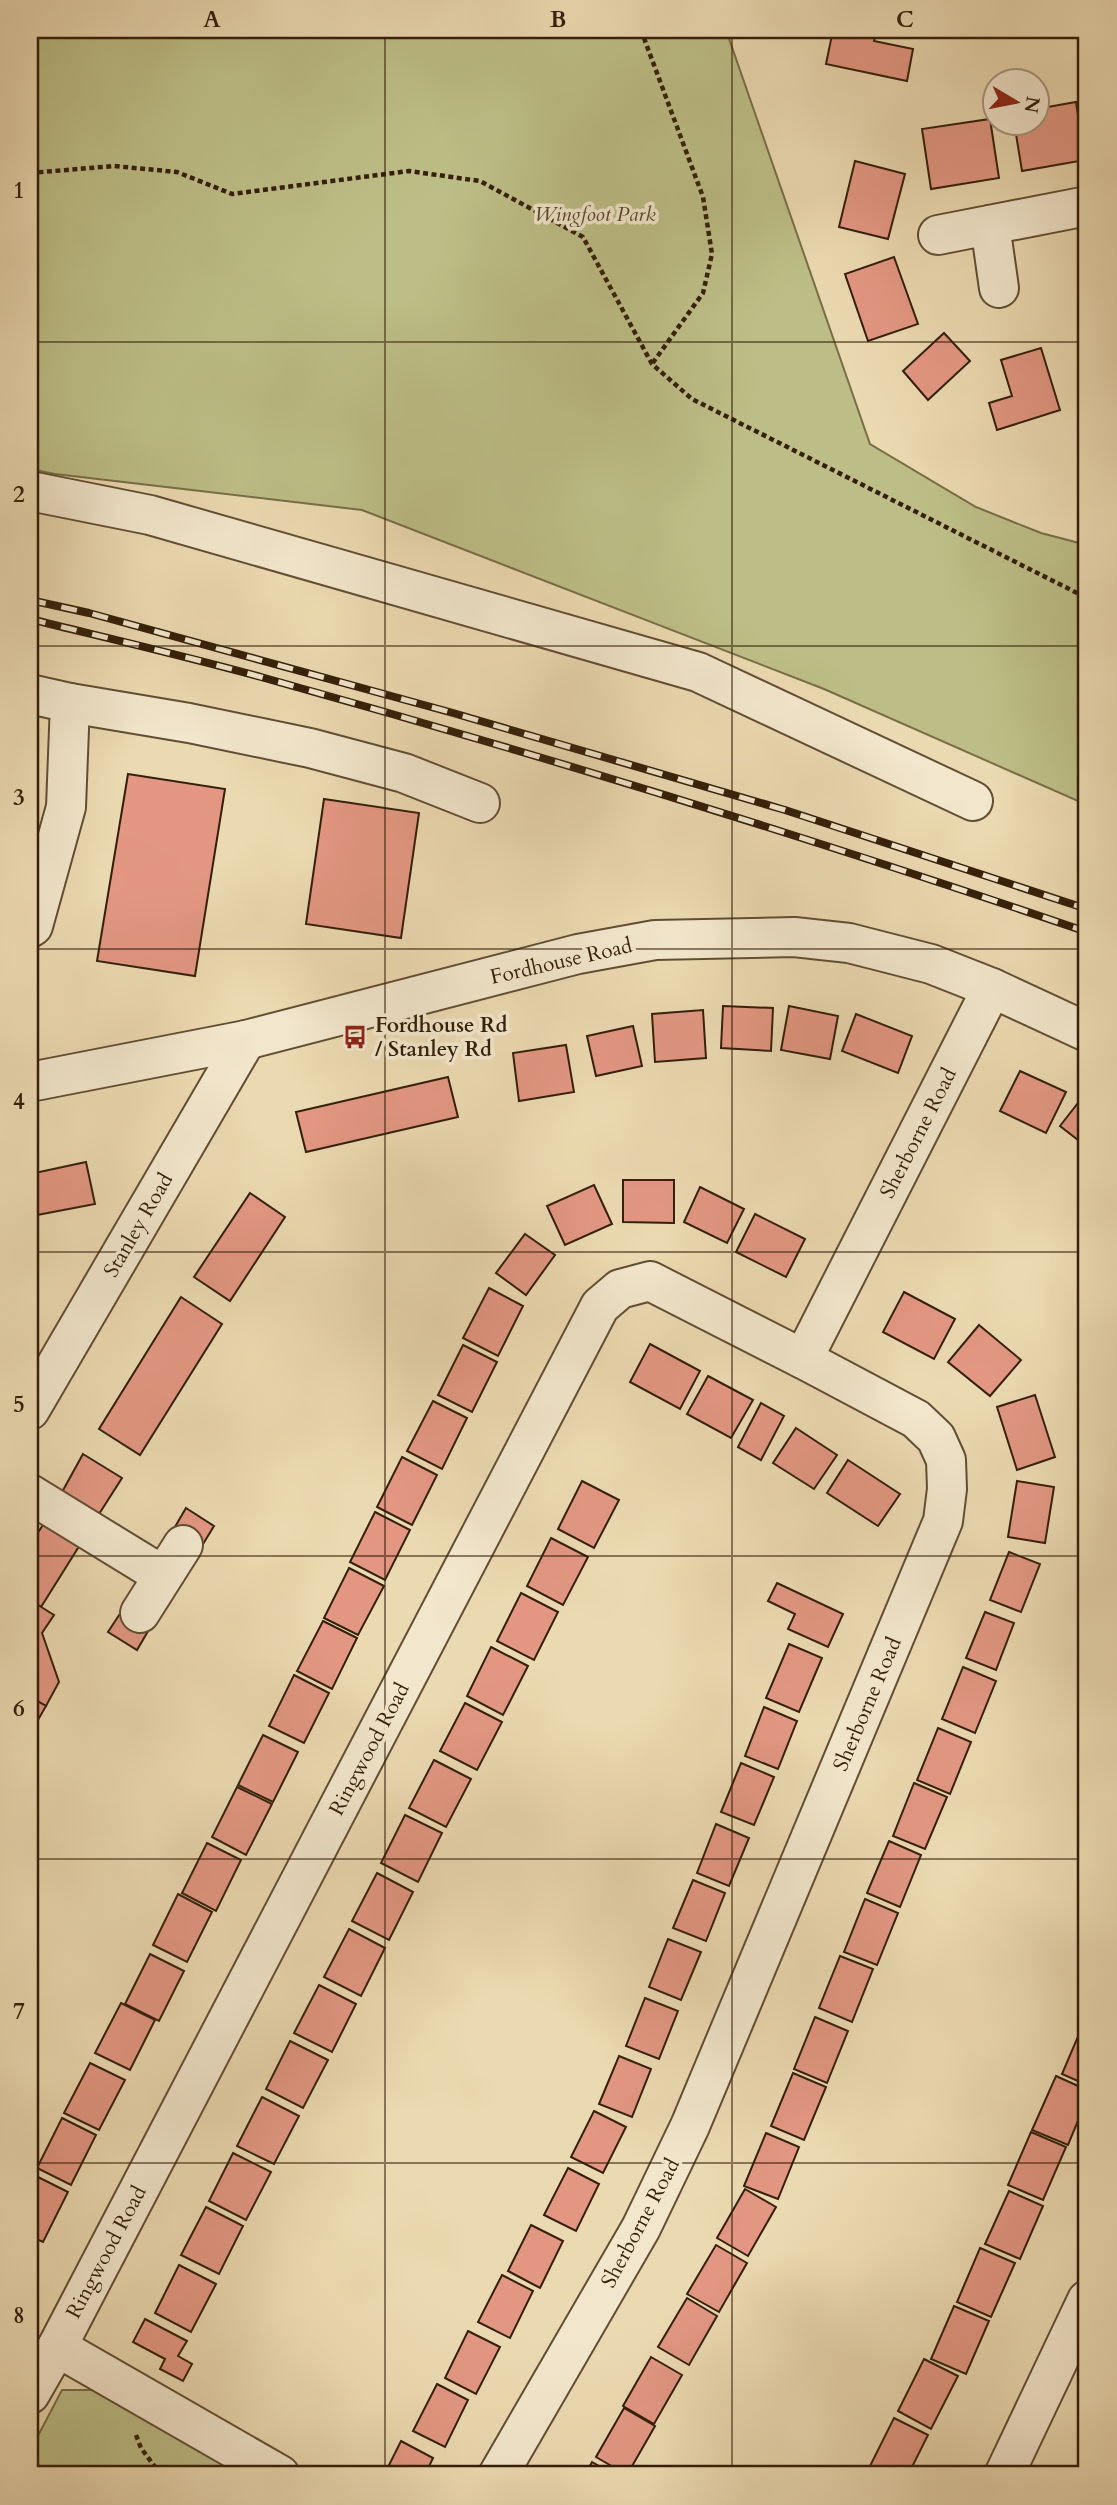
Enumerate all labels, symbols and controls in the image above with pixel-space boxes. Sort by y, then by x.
text: A [203,4,221,35]
text: B [550,4,566,35]
text: C [896,4,914,35]
north arrow [981,66,1050,136]
text: N [1017,94,1046,116]
text: 1 [13,175,25,206]
park label: Wingfoot Park [534,200,656,229]
text: 2 [13,479,25,510]
text: 3 [13,782,25,813]
street label: Fordhouse Road [487,931,635,992]
place label: Fordhouse Rd / Stanley Rd [375,1011,508,1064]
bus stop icon: Fordhouse Rd / Stanley Rd [341,1023,369,1051]
street label: Sherborne Road [873,1063,964,1203]
text: 4 [13,1086,25,1117]
street label: Stanley Road [97,1168,180,1283]
text: 5 [13,1389,25,1420]
street label: Sherborne Road [826,1633,909,1776]
street label: Ringwood Road [322,1678,417,1821]
text: 6 [13,1693,25,1724]
text: 7 [13,1996,25,2027]
street label: Sherborne Road [594,2153,687,2293]
street label: Ringwood Road [59,2181,154,2324]
text: 8 [13,2300,25,2331]

